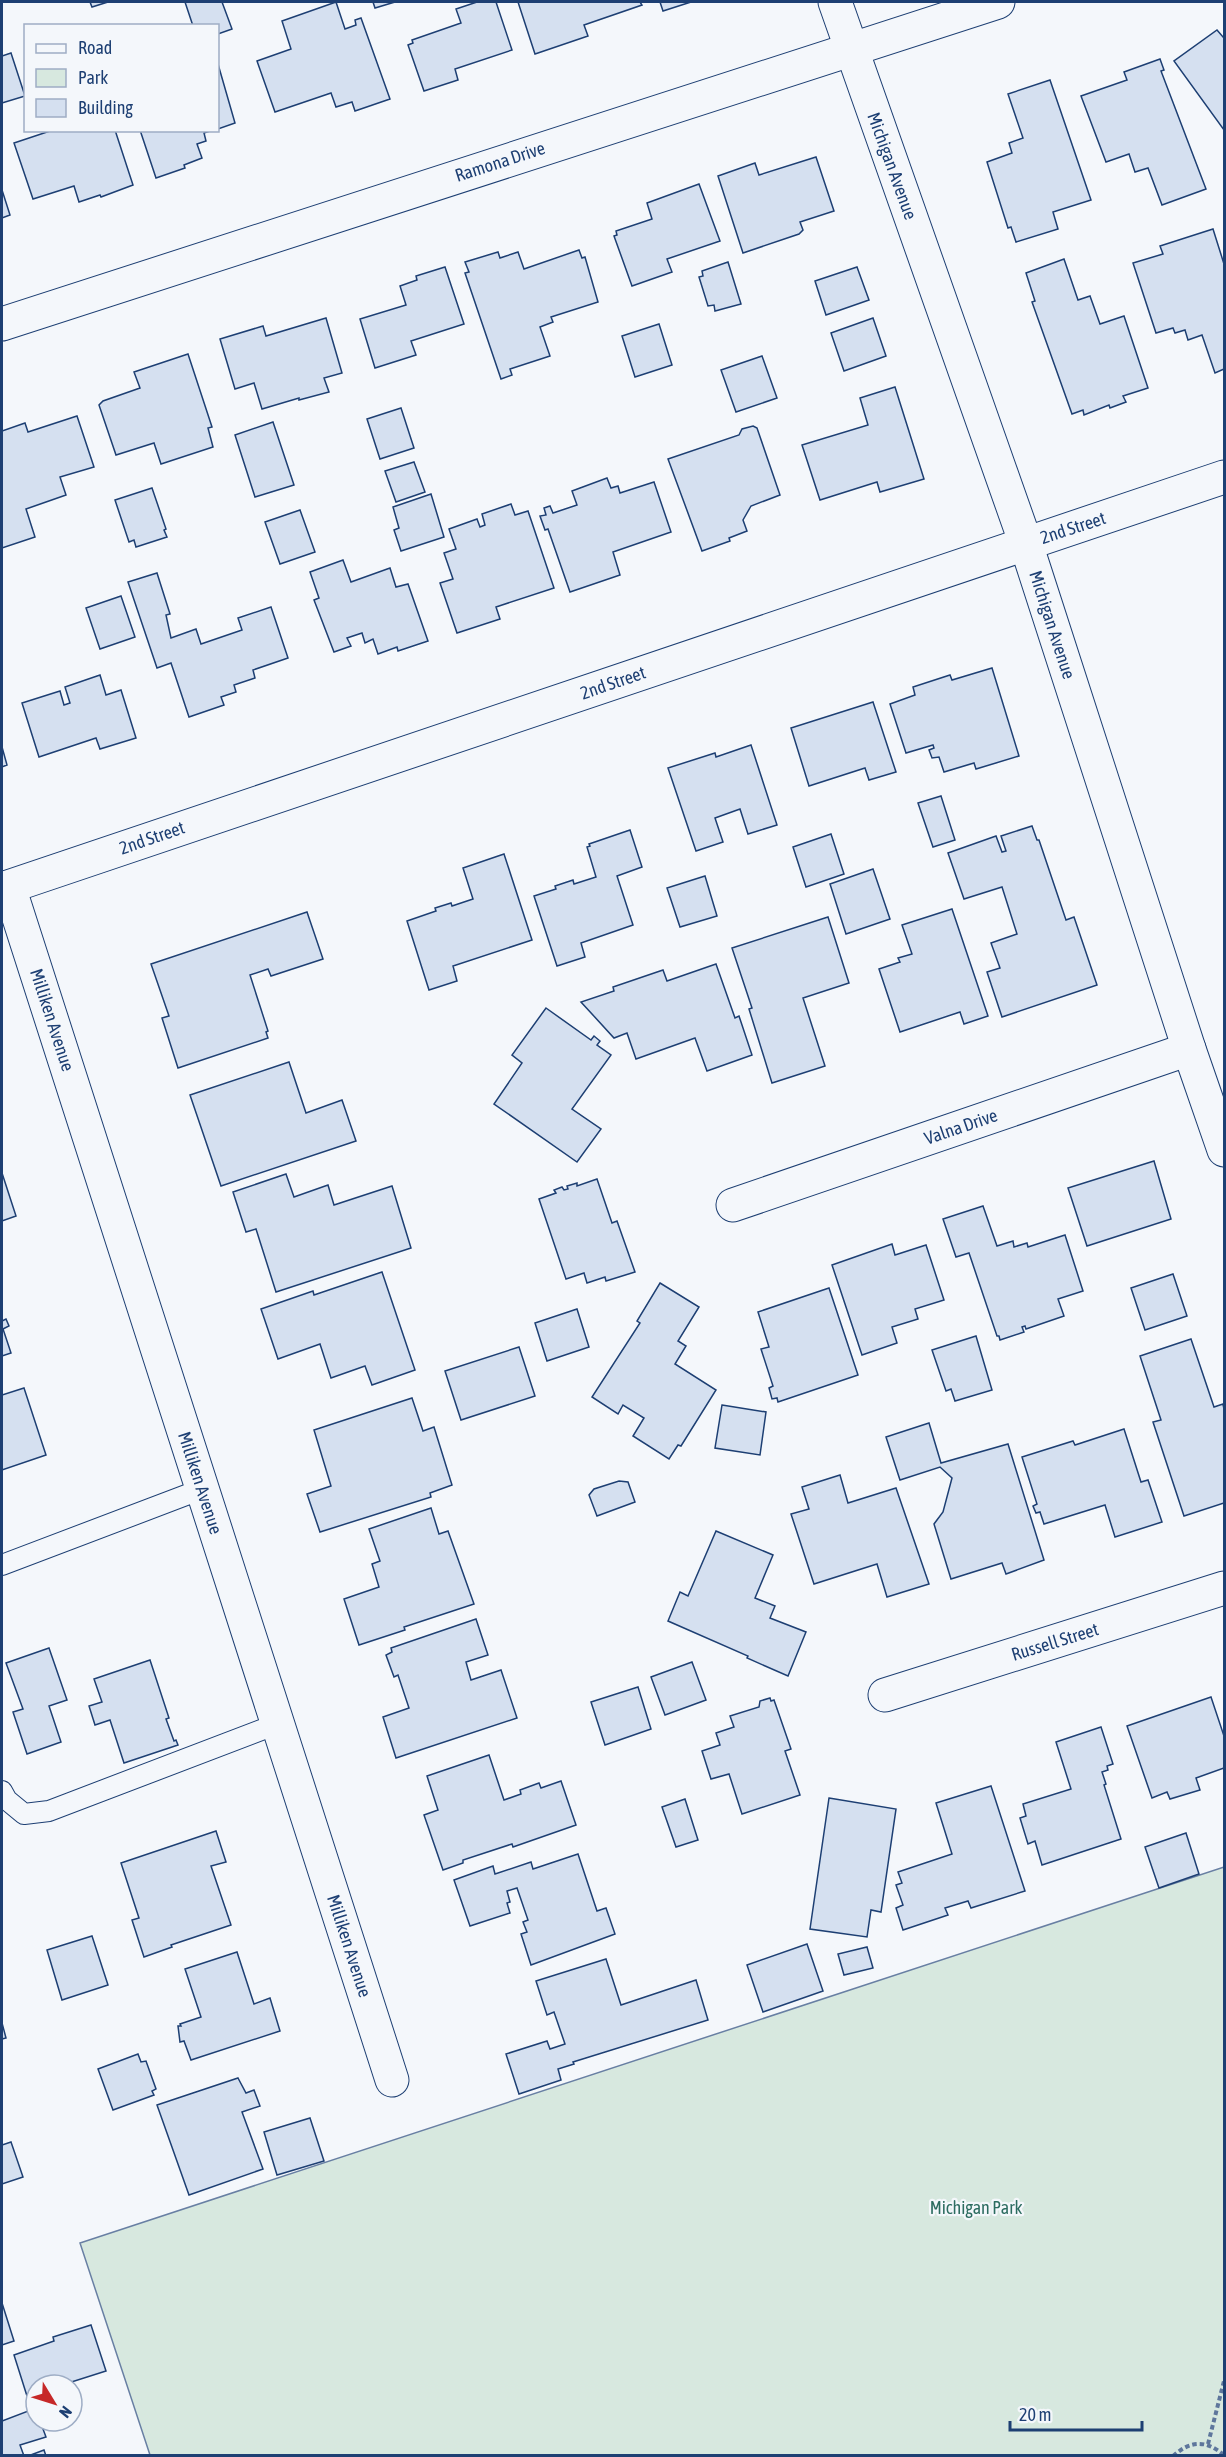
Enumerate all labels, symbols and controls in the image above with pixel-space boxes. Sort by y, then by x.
legend [24,24,219,132]
text: Road [78,37,112,58]
text: Park [78,67,108,88]
text: Building [78,97,133,118]
street label: Michigan Avenue [863,109,922,222]
street label: Ramona Drive [452,137,547,186]
street label: 2nd Street [1037,507,1108,548]
street label: Michigan Avenue [1025,568,1080,682]
street label: 2nd Street [577,662,648,703]
street label: 2nd Street [116,817,187,858]
street label: Milliken Avenue [26,966,79,1074]
street label: Valna Drive [922,1104,1000,1149]
street label: Milliken Avenue [174,1429,227,1537]
street label: Russell Street [1009,1618,1101,1665]
street label: Milliken Avenue [323,1892,376,2000]
park label: Michigan Park [930,2197,1022,2218]
north arrow [24,2373,84,2433]
scale bar [1010,2394,1142,2432]
text: N [56,2403,76,2422]
text: 20 m [1019,2404,1051,2425]

